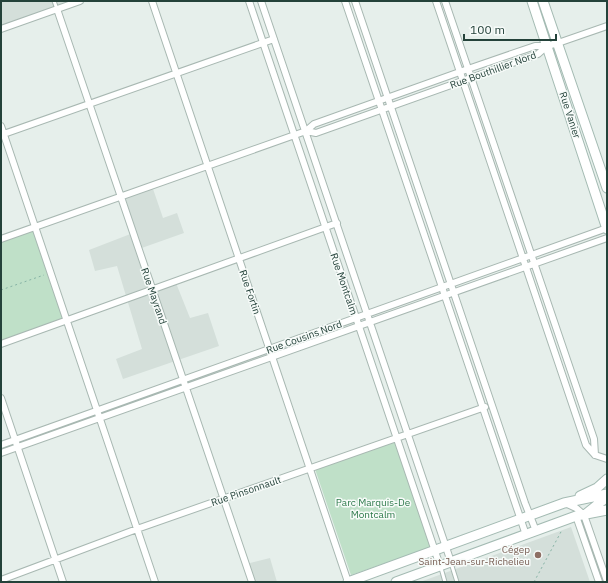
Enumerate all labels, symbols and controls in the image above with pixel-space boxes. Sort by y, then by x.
scale bar [464,16,556,42]
text: 100 m [470,22,505,37]
street label: Rue Bouthillier Nord [448,48,538,92]
street label: Rue Vanier [556,90,584,140]
street label: Rue Montcalm [327,251,361,317]
street label: Rue Mayrand [138,266,170,326]
street label: Rue Fortin [236,268,264,316]
street label: Rue Cousins Nord [264,317,344,357]
street label: Rue Pinsonnault [209,473,283,509]
park label: Parc Marquis-De Montcalm [336,496,411,521]
place label: Cégep Saint-Jean-sur-Richelieu [419,543,530,568]
marker: Cégep Saint-Jean-sur-Richelieu [533,550,543,560]

